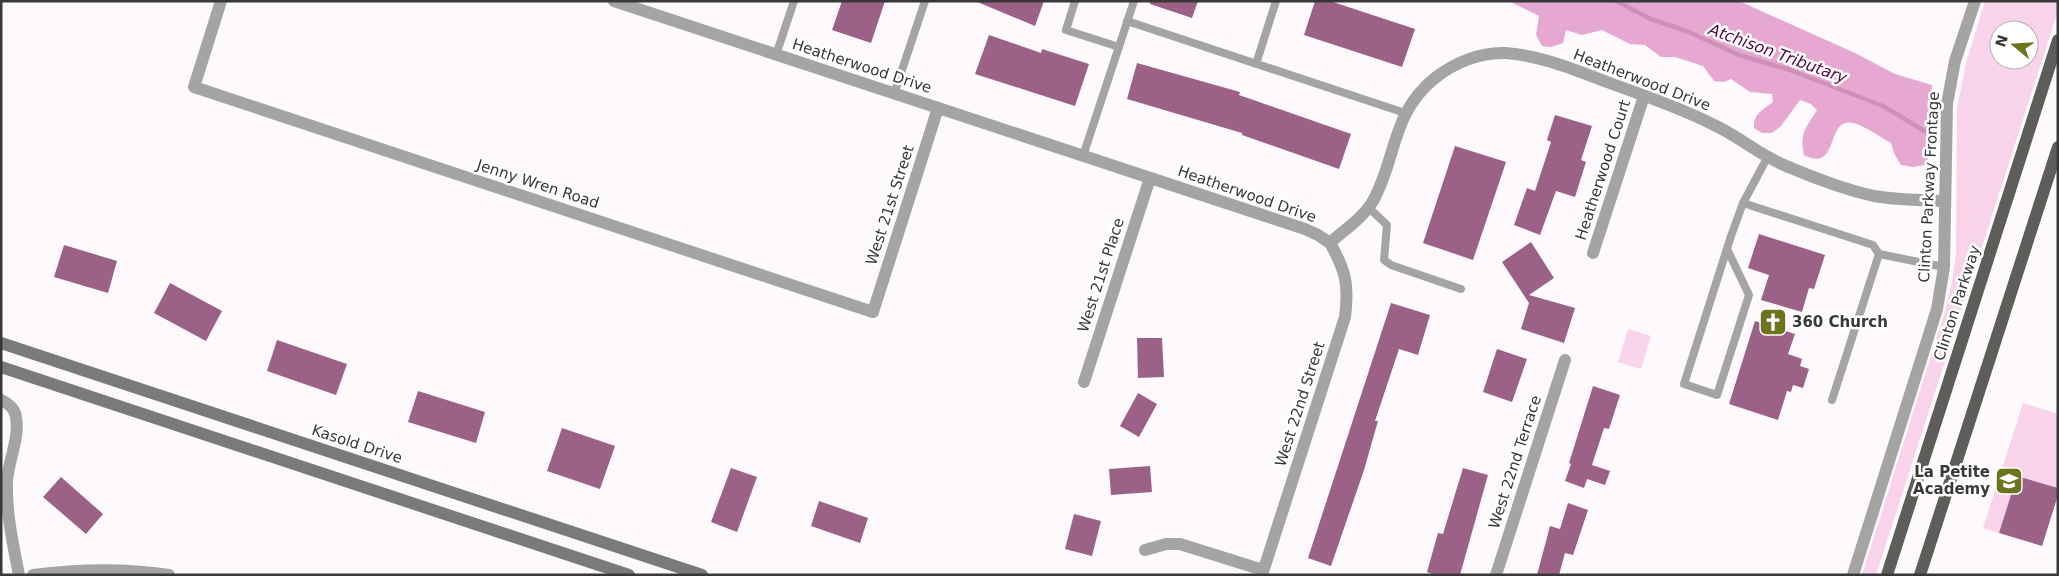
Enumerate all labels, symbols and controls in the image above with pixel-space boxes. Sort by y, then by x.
water label: Atchison Tributary [1705,19,1850,88]
north arrow [1989,20,2039,70]
text: N [1992,33,2011,49]
street label: Heatherwood Drive [790,35,934,97]
street label: Heatherwood Drive [1571,46,1713,114]
street label: Clinton Parkway Frontage [1915,91,1943,283]
street label: Heatherwood Court [1572,97,1634,242]
street label: West 21st Street [862,143,918,267]
street label: Jenny Wren Road [474,155,601,212]
street label: Heatherwood Drive [1175,162,1319,226]
street label: West 21st Place [1074,216,1128,334]
street label: Clinton Parkway [1930,243,1984,363]
church icon: 360 Church [1758,307,1788,337]
place label: 360 Church [1792,313,1888,331]
street label: West 22nd Street [1271,339,1329,469]
street label: West 22nd Terrace [1485,393,1545,531]
street label: Kasold Drive [309,421,405,467]
place label: La Petite Academy [1913,463,1990,498]
school or university icon: La Petite Academy [1994,466,2024,496]

